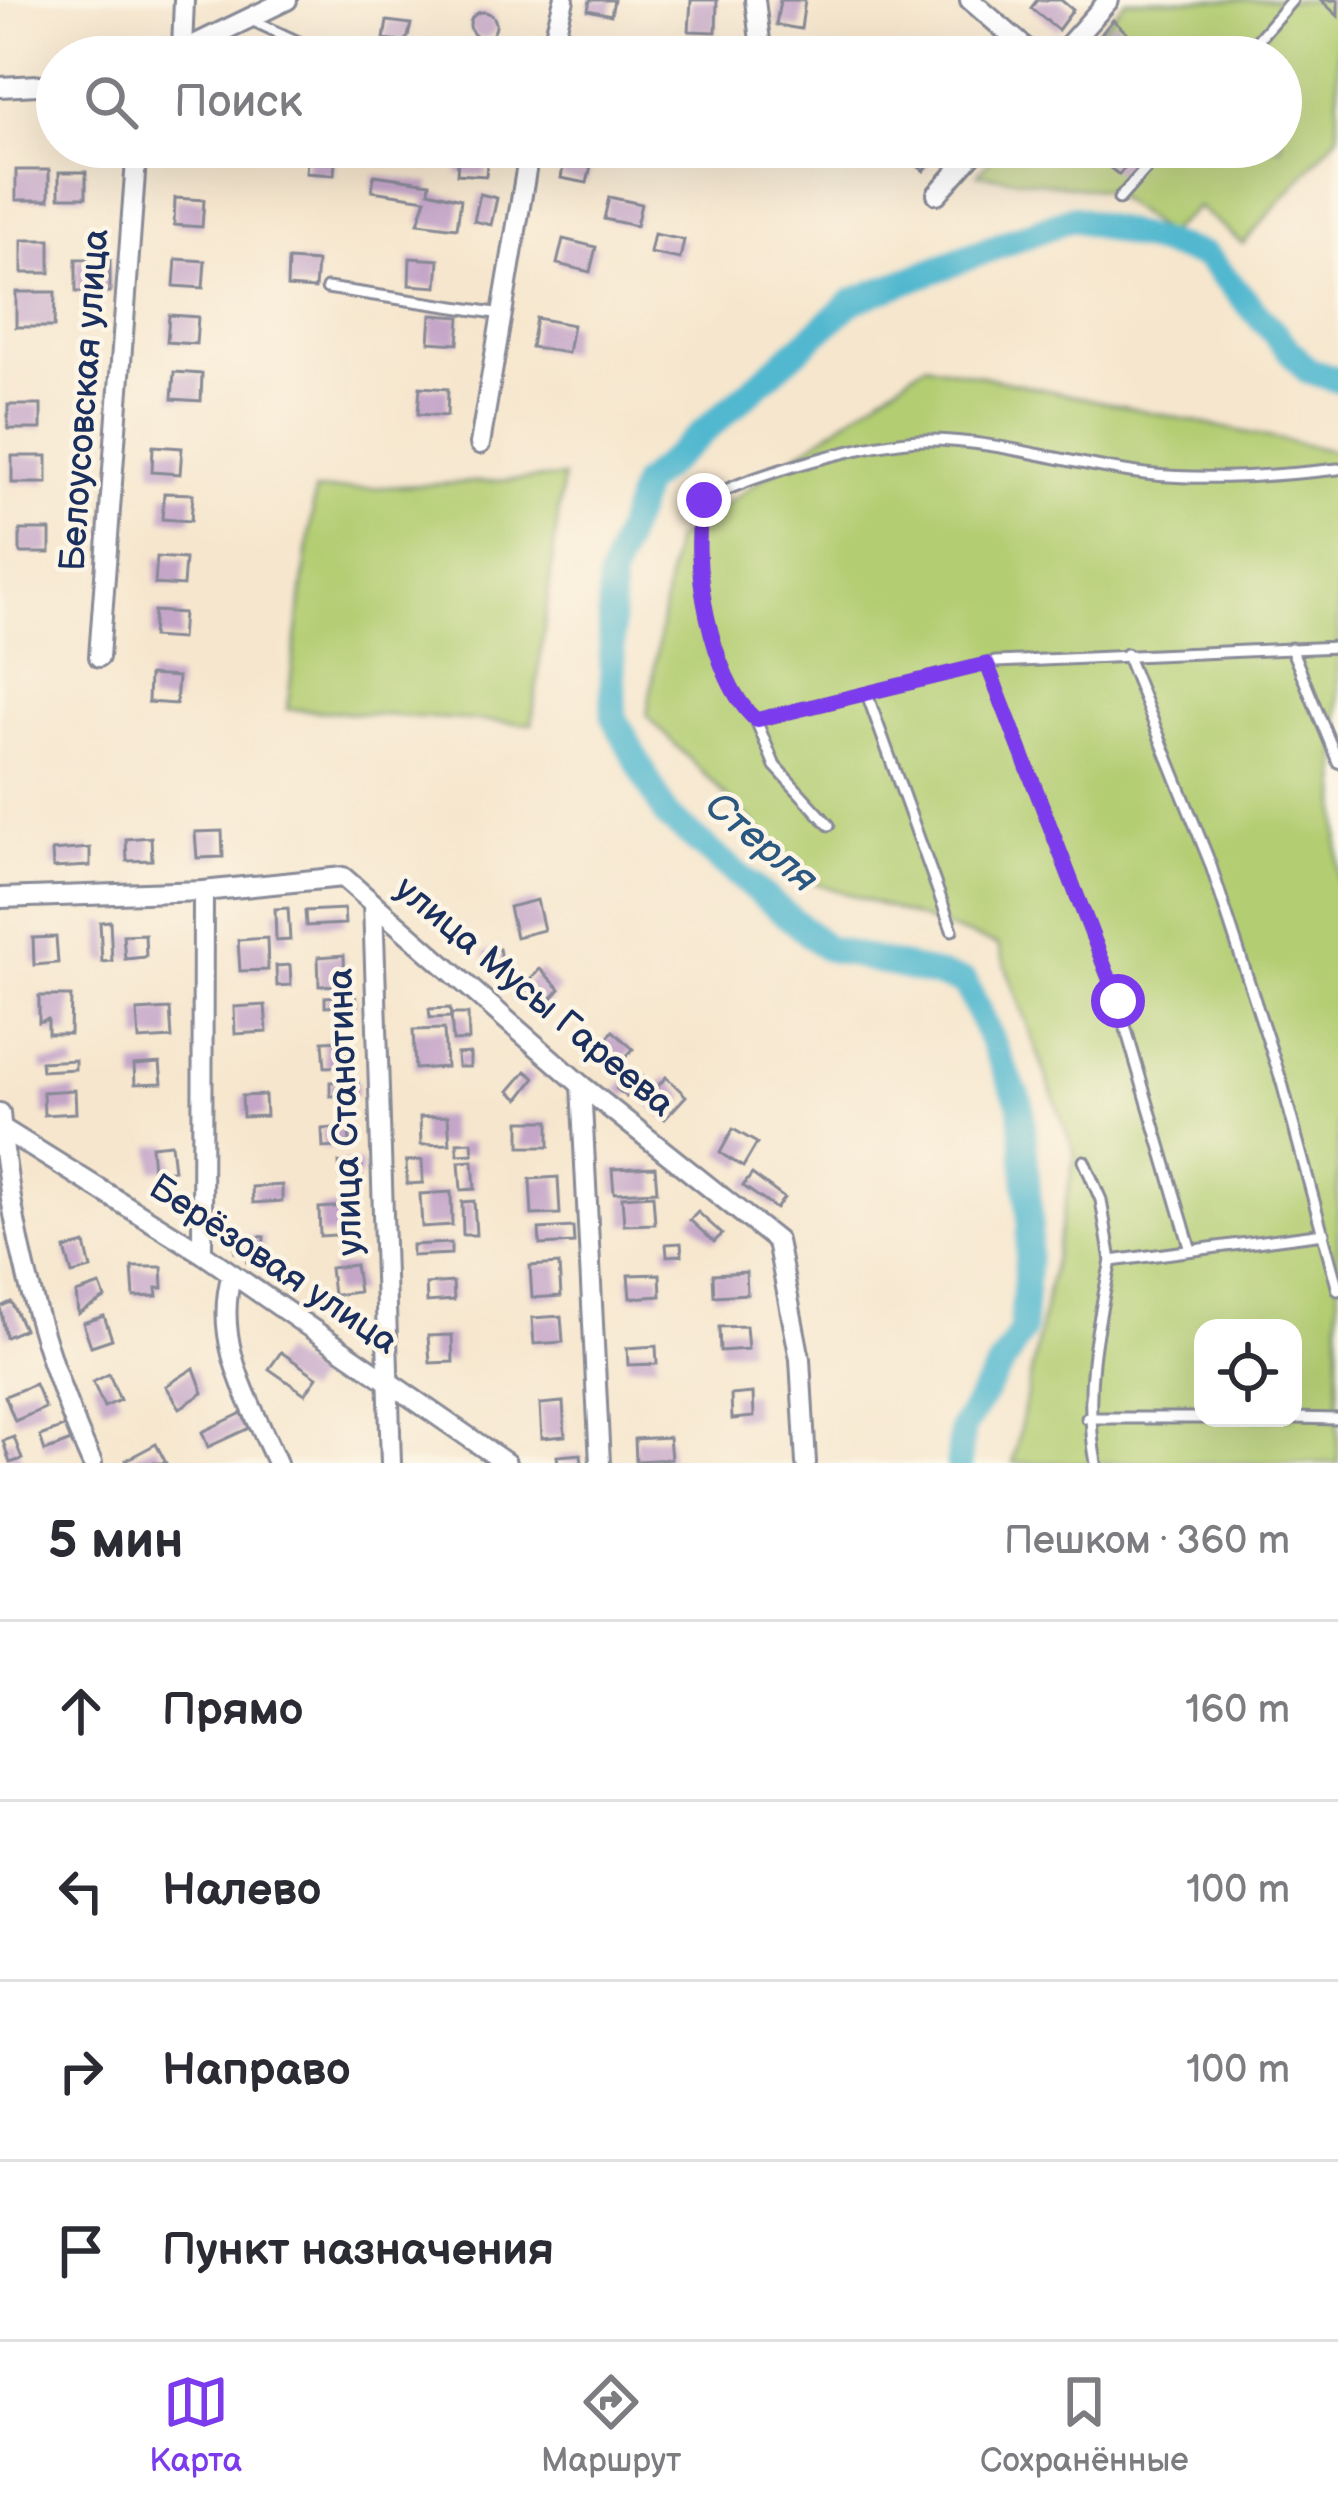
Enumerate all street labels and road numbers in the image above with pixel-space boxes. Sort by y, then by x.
street label: Белоусовская улица [52,227,118,573]
street label: улица Мусы Гареева [386,868,682,1126]
street label: улица Станотина [319,967,373,1257]
street label: Берёзовая улица [141,1166,405,1364]

